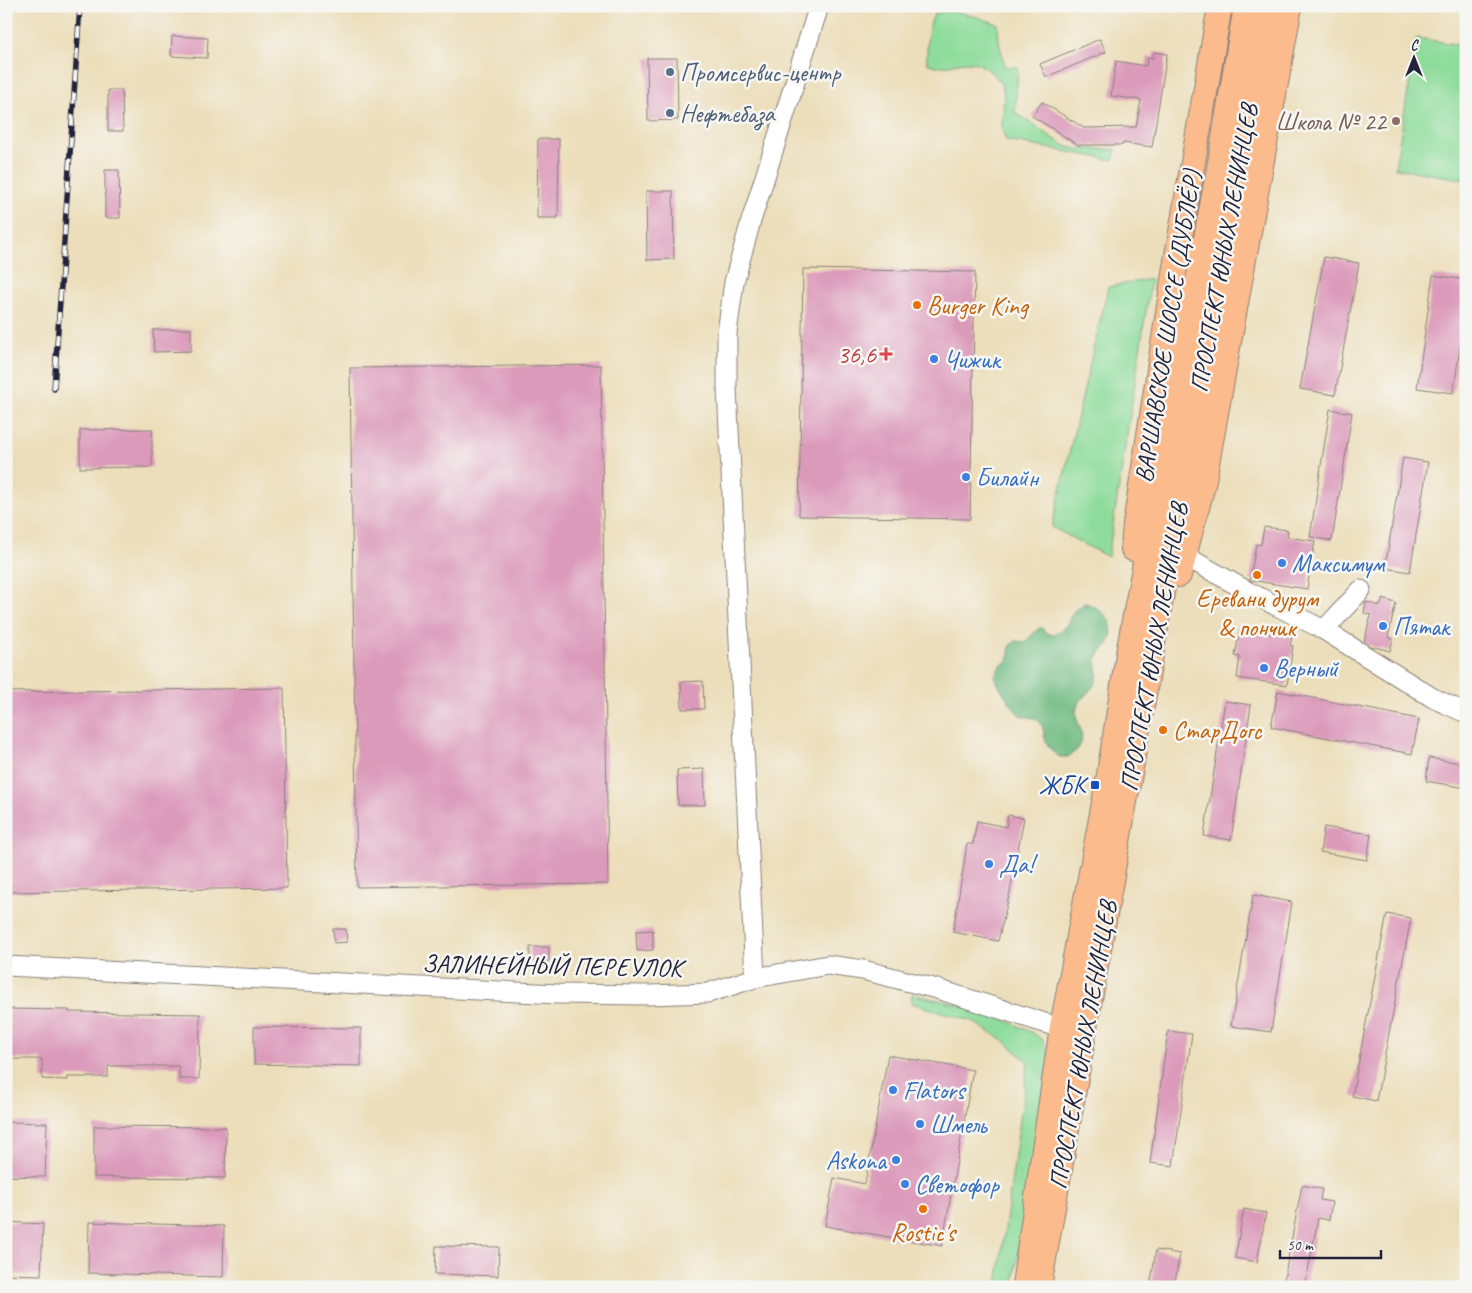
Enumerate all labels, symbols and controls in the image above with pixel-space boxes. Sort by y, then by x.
north arrow [1390,32,1440,82]
text: С [1411,37,1420,54]
place label: Промсервис-центр [680,57,842,89]
marker: Промсервис-центр [664,66,676,78]
place label: Нефтебаза [680,98,777,131]
street label: ПРОСПЕКТ ЮНЫХ ЛЕНИНЦЕВ [1183,99,1265,395]
place label: Школа № 22 [1276,106,1388,138]
marker: Нефтебаза [664,107,676,119]
marker: Школа № 22 [1390,115,1402,127]
street label: ВАРШАВСКОЕ ШОССЕ (ДУБЛЁР) [1127,166,1209,485]
place label: Burger King [927,290,1030,322]
marker: Burger King [911,299,923,311]
place label: 36,6 [837,339,877,371]
place label: Чижик [944,344,1002,376]
marker: 36,6 [880,348,892,360]
marker: Чижик [928,353,940,365]
place label: Билайн [976,462,1040,494]
marker: Билайн [960,471,972,483]
street label: ПРОСПЕКТ ЮНЫХ ЛЕНИНЦЕВ [1113,498,1195,794]
place label: Максимум [1292,548,1386,580]
marker: Максимум [1276,557,1288,569]
marker: Еревани дурум & пончик [1251,569,1263,581]
place label: Еревани дурум & пончик [1196,583,1320,644]
place label: Пятак [1393,611,1451,643]
marker: Пятак [1377,620,1389,632]
place label: Верный [1274,653,1340,685]
marker: Верный [1258,662,1270,674]
place label: СтарДогс [1173,715,1262,747]
marker: СтарДогс [1157,724,1169,736]
place label: ЖБК [1039,770,1089,802]
marker: ЖБК [1089,779,1101,791]
place label: Да! [999,849,1038,881]
marker: Да! [983,858,995,870]
street label: ПРОСПЕКТ ЮНЫХ ЛЕНИНЦЕВ [1042,896,1124,1192]
street label: ЗАЛИНЕЙНЫЙ ПЕРЕУЛОК [422,948,687,984]
place label: Flators [903,1075,967,1107]
marker: Flators [887,1084,899,1096]
place label: Шмель [930,1109,989,1141]
marker: Шмель [914,1118,926,1130]
place label: Askona [826,1145,888,1177]
marker: Askona [890,1154,902,1166]
place label: Светофор [915,1169,1000,1201]
marker: Светофор [899,1178,911,1190]
marker: Rostic's [917,1203,929,1215]
place label: Rostic's [891,1217,958,1249]
scale bar [1280,1228,1381,1260]
text: 50 m [1287,1236,1314,1255]

